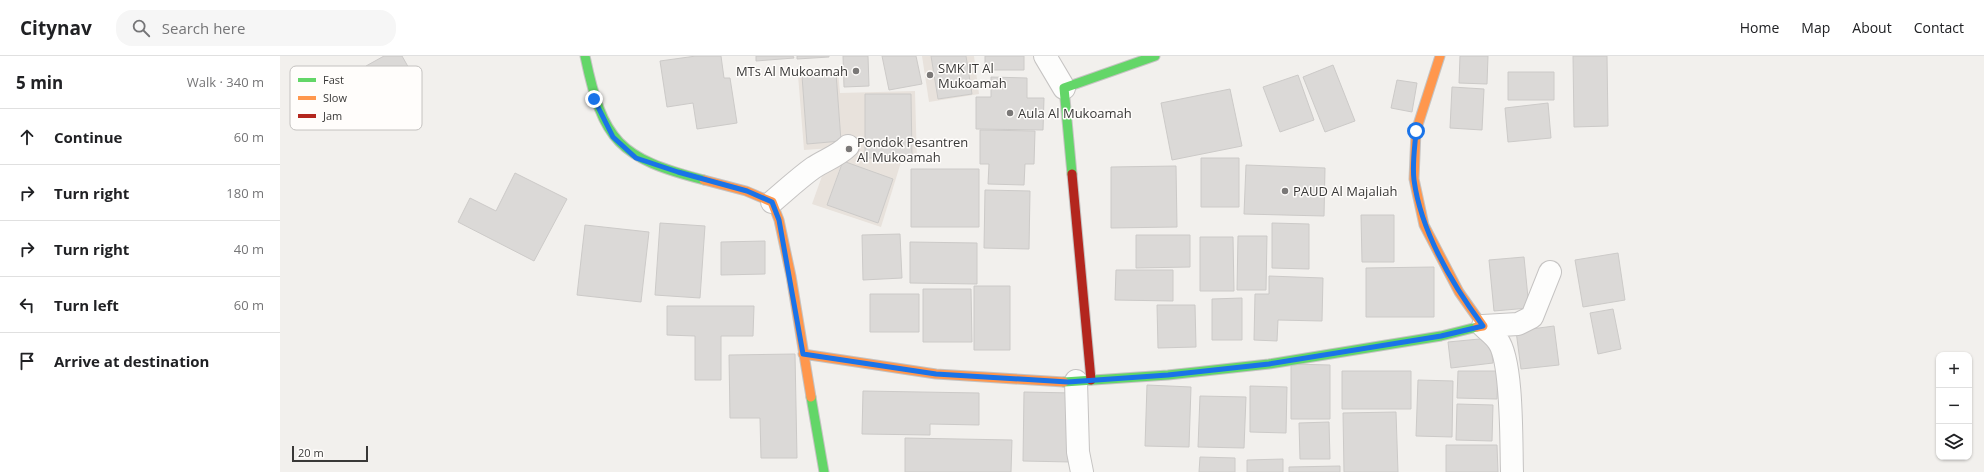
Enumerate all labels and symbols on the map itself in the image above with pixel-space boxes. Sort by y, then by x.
place label: SMK IT Al Mukoamah [938,59,1007,92]
place label: MTs Al Mukoamah [736,62,848,80]
legend [290,66,422,130]
marker: MTs Al Mukoamah [851,66,861,76]
marker: SMK IT Al Mukoamah [925,70,935,80]
text: Fast [323,72,344,87]
text: Slow [323,90,347,105]
route end [585,90,603,108]
place label: Aula Al Mukoamah [1018,104,1132,122]
text: Jam [322,108,342,123]
marker: Aula Al Mukoamah [1005,108,1015,118]
route start [1407,122,1425,140]
place label: Pondok Pesantren Al Mukoamah [857,133,968,166]
marker: Pondok Pesantren Al Mukoamah [844,144,854,154]
place label: PAUD Al Majaliah [1293,182,1397,200]
marker: PAUD Al Majaliah [1280,186,1290,196]
scale bar [292,444,368,463]

